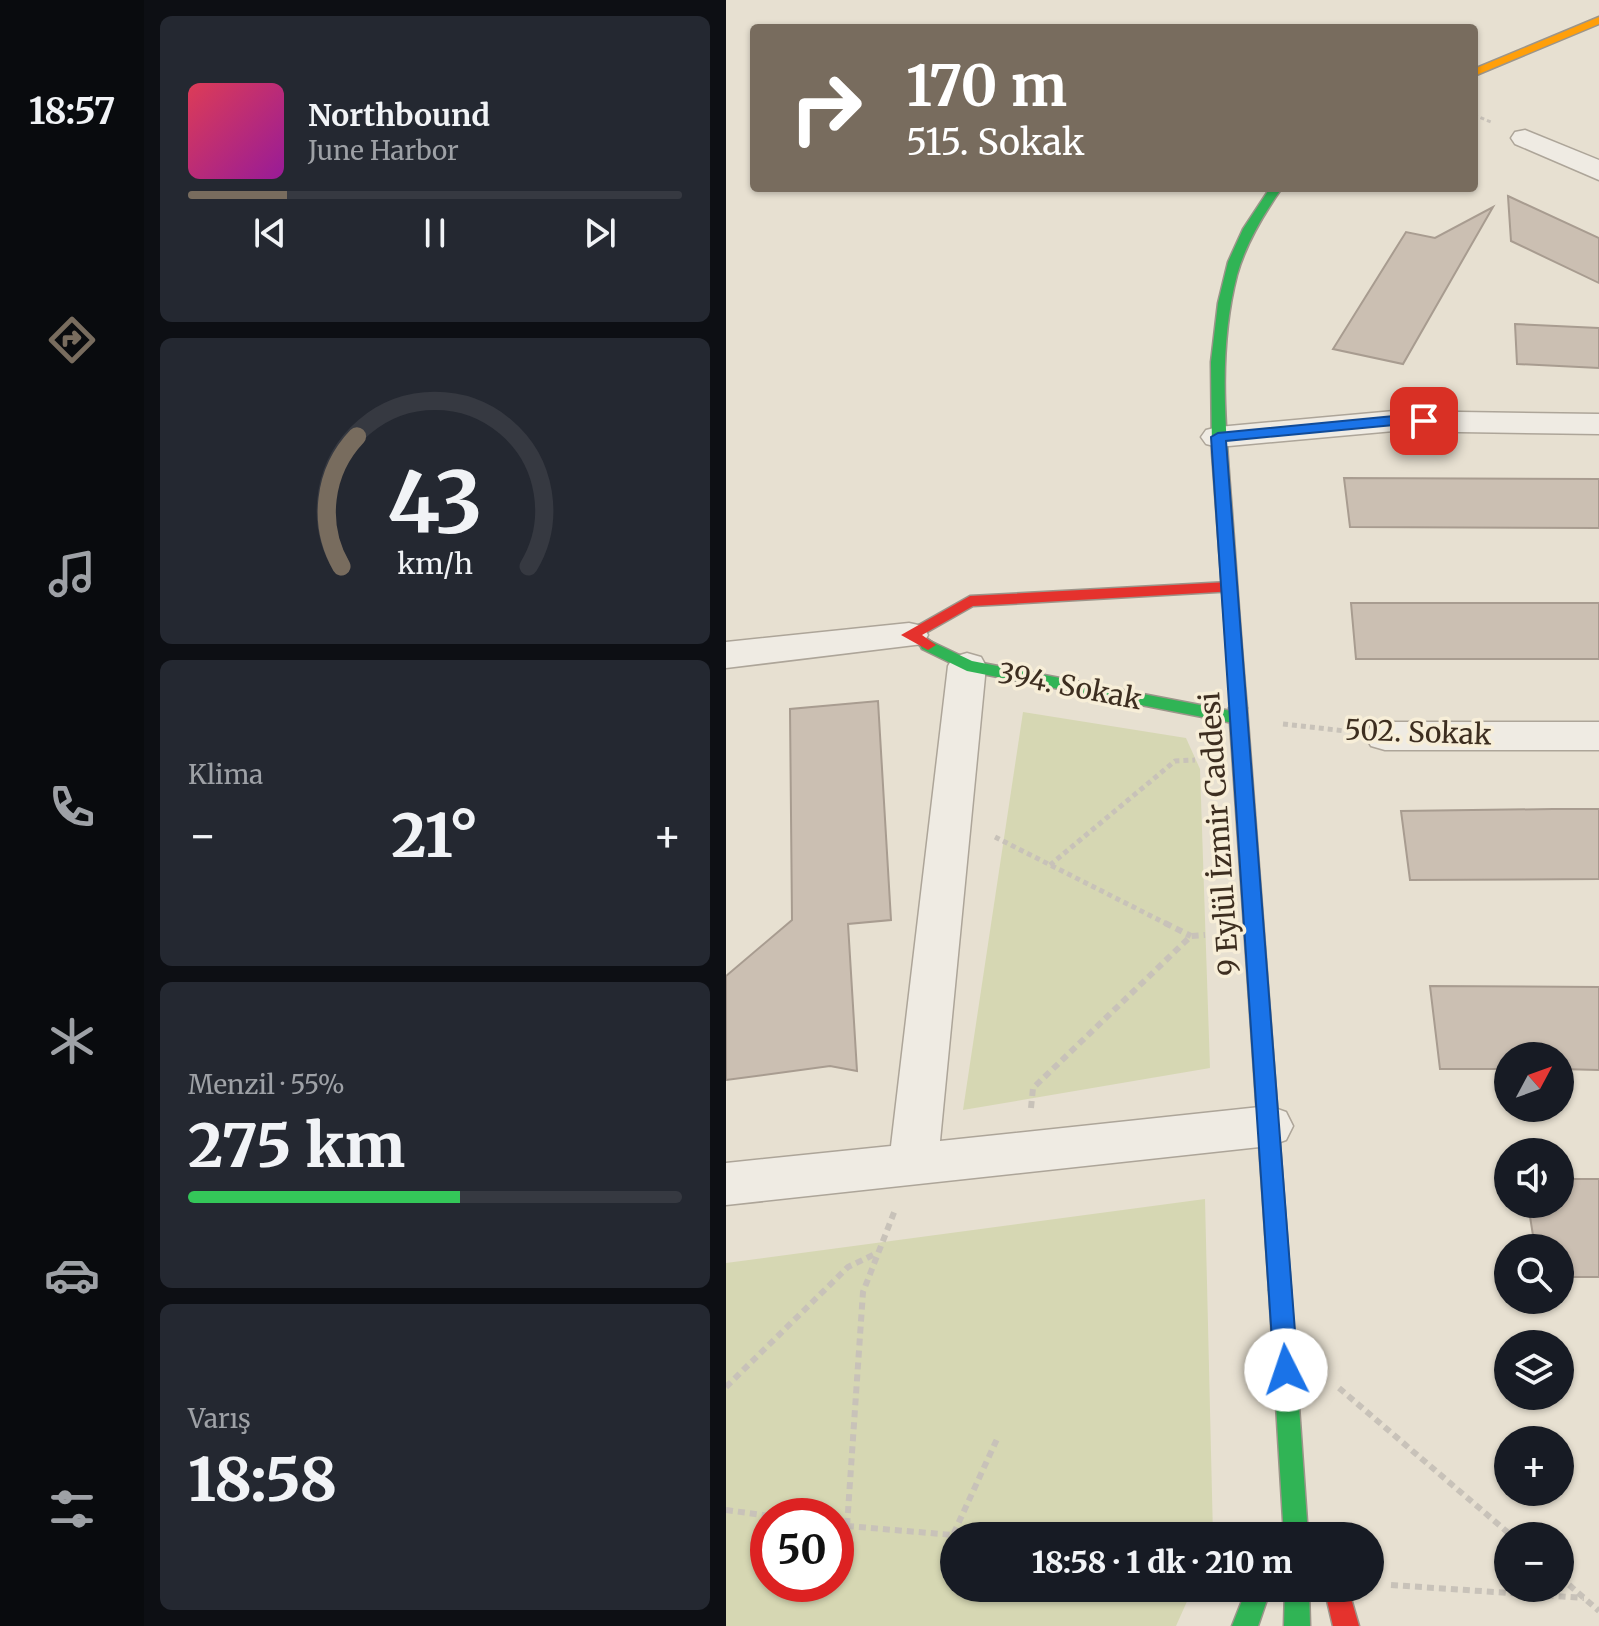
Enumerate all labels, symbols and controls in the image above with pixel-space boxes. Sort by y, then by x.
text: 170 m [906,51,1067,121]
icon: right [774,56,878,160]
text: 18:57 [29,89,115,134]
text: Northbound [308,96,490,134]
text: 515. Sokak [906,120,1085,165]
text: June Harbor [308,134,459,167]
icon: previous [248,211,292,255]
icon: pause [413,211,457,255]
icon: next [578,211,622,255]
icon: directions [44,312,100,368]
pin [1390,387,1458,455]
icon: arrive [1402,399,1446,443]
text: 43 [387,451,483,556]
icon: music [44,546,100,602]
text: km/h [397,546,473,582]
street label: 394. Sokak [995,654,1145,718]
street label: 9 Eylül İzmir Caddesi [1191,691,1247,977]
street label: 502. Sokak [1344,711,1492,753]
text: Klima [188,758,263,791]
icon: phone [44,779,100,835]
text: 21° [391,798,479,873]
text: − [188,808,217,863]
text: + [653,808,682,863]
icon: climate [44,1013,100,1069]
north arrow [1494,1042,1574,1122]
map controls [1494,1042,1574,1602]
text: Menzil · 55% [188,1068,345,1101]
text: 275 km [188,1108,405,1183]
button: sound [1494,1138,1574,1218]
button: search [1494,1234,1574,1314]
icon: car [44,1247,100,1303]
position arrow [1244,1328,1328,1412]
button: layers [1494,1330,1574,1410]
text: Varış [188,1402,251,1435]
button: + [1494,1426,1574,1506]
text: 18:58 [188,1442,337,1517]
icon: filters [44,1481,100,1537]
speed limit sign: 50 [750,1498,854,1602]
button: − [1494,1522,1574,1602]
text: 18:58 · 1 dk · 210 m [1032,1543,1292,1581]

